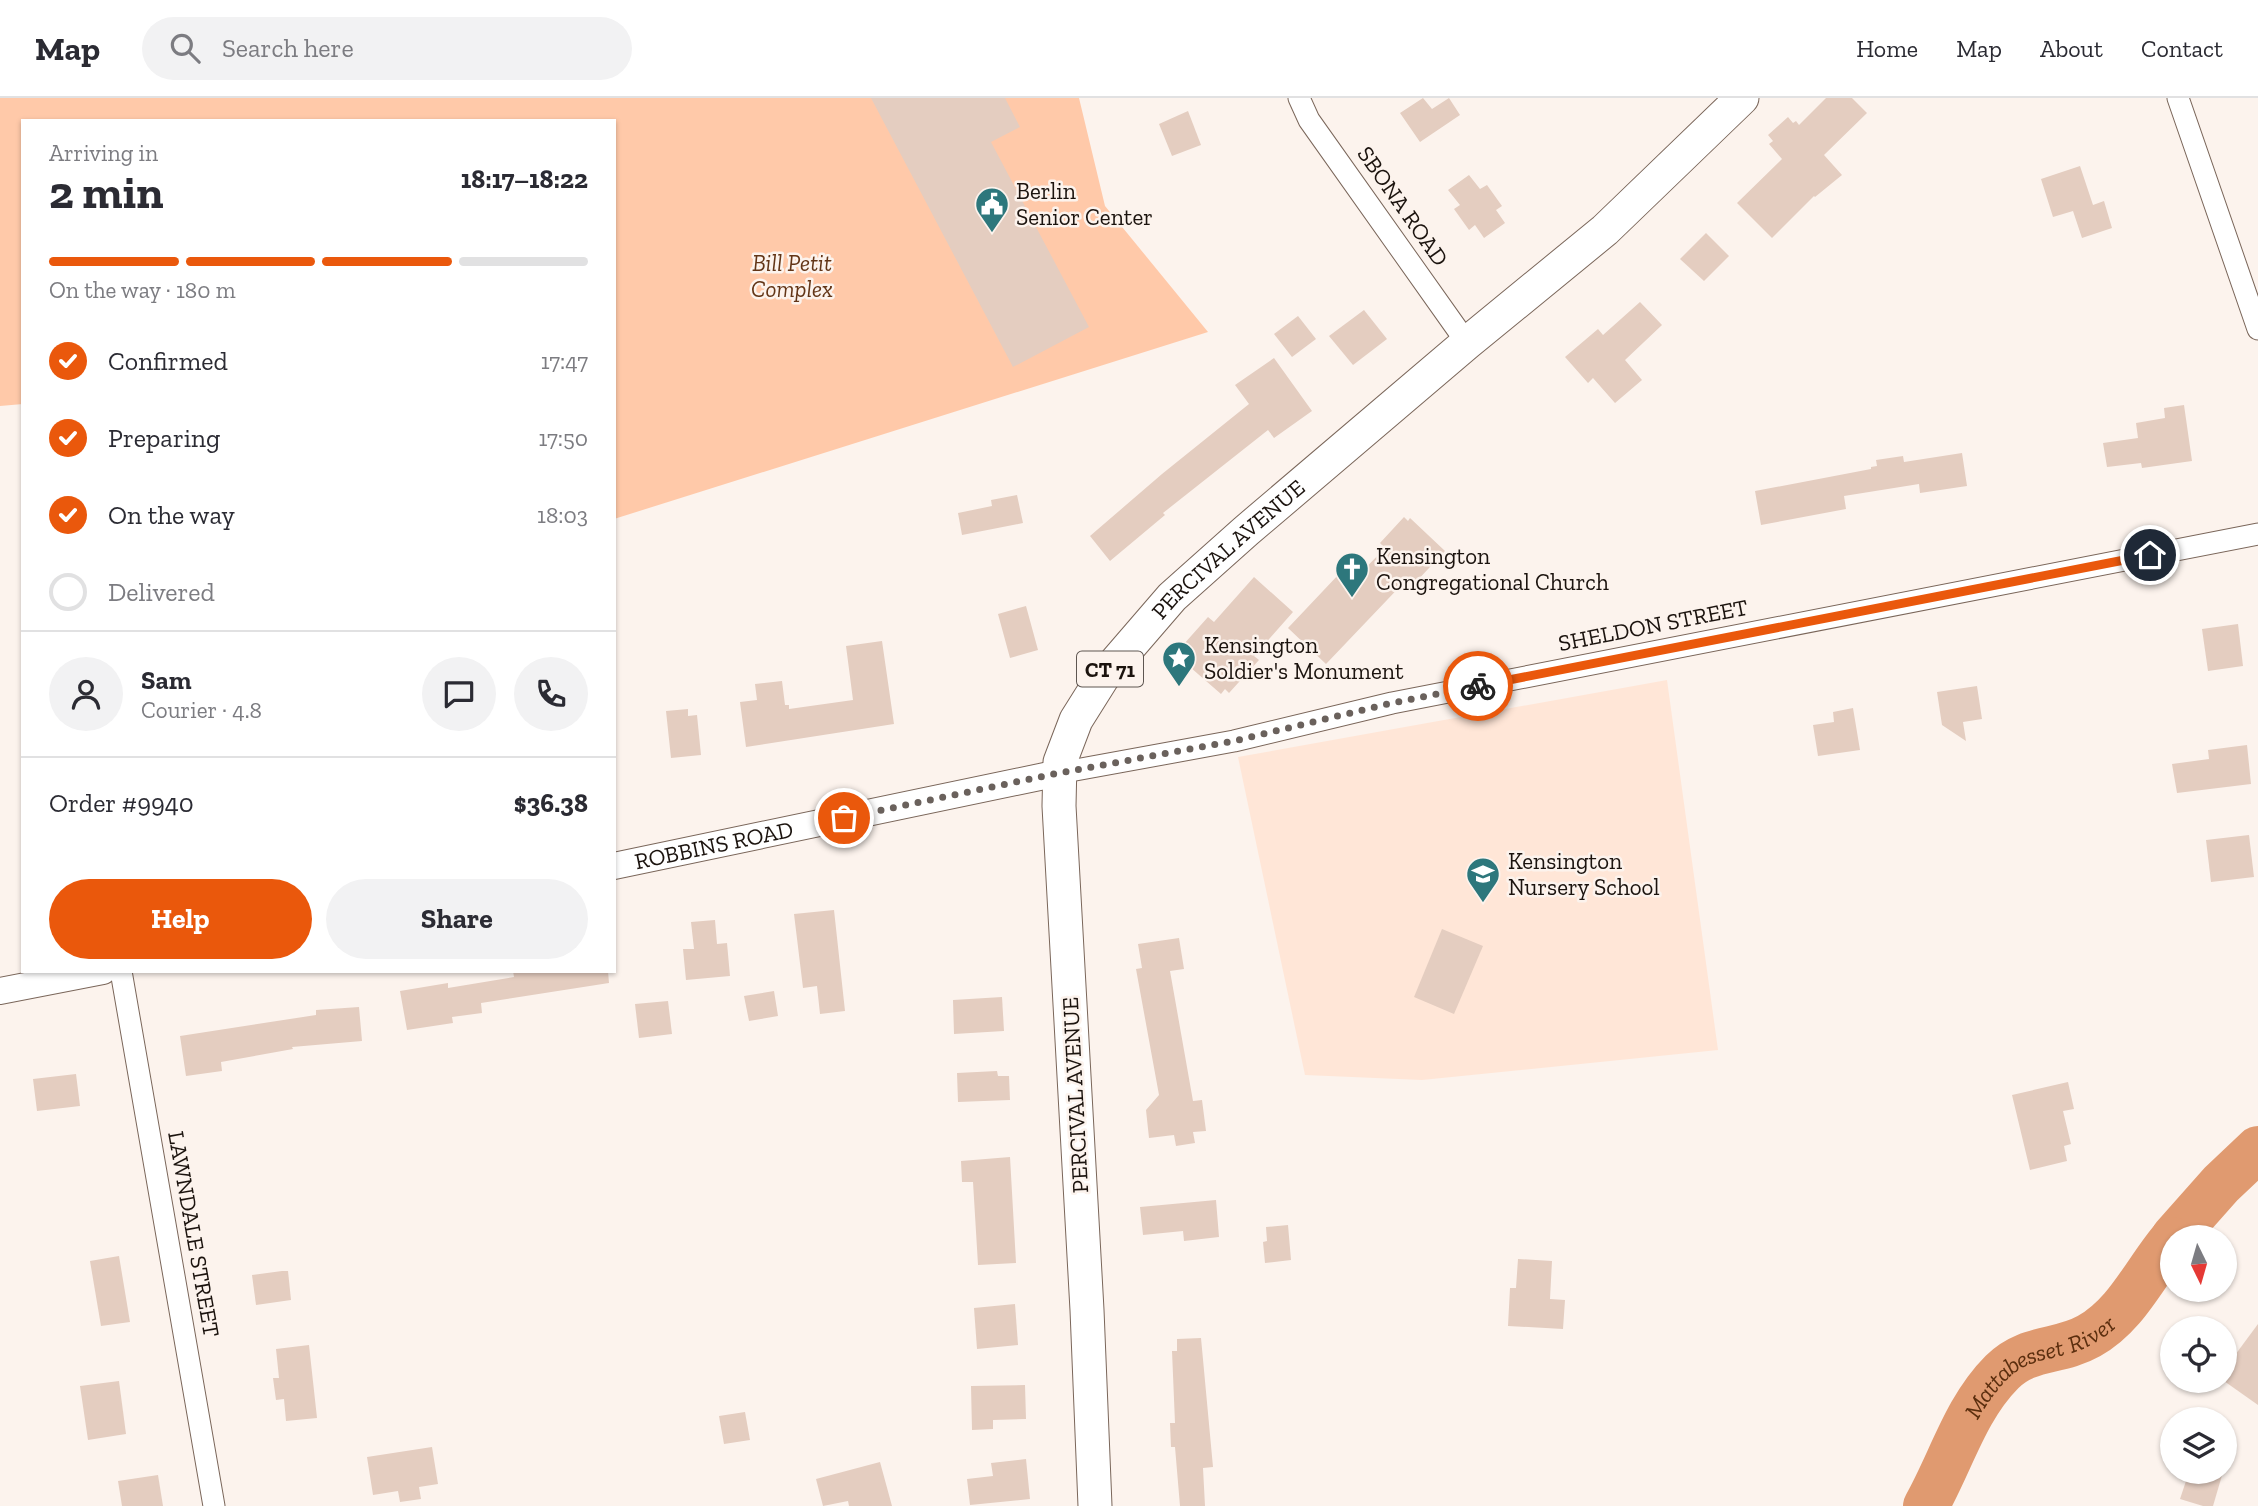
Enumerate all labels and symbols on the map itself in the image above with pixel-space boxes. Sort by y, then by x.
street label: SBONA ROAD [1351,141,1455,271]
place label: Berlin Senior Center [1016,177,1153,231]
public building icon: Berlin Senior Center [973,185,1011,234]
park label: Bill Petit Complex [751,249,833,303]
street label: PERCIVAL AVENUE [1145,473,1310,625]
pin [2120,525,2180,585]
place label: Kensington Congregational Church [1376,542,1609,596]
church icon: Kensington Congregational Church [1333,550,1371,599]
street label: SHELDON STREET [1556,593,1750,657]
place label: Kensington Soldier's Monument [1204,631,1404,685]
place icon: Kensington Soldier's Monument [1160,639,1198,688]
courier [1443,651,1513,721]
road number: CT 71 [1077,652,1143,686]
pin [814,788,874,848]
street label: ROBBINS ROAD [632,815,796,875]
place label: Kensington Nursery School [1508,847,1660,901]
school or university icon: Kensington Nursery School [1464,855,1502,904]
street label: PERCIVAL AVENUE [1056,996,1094,1194]
street label: LAWNDALE STREET [162,1129,226,1339]
north arrow [2160,1225,2236,1302]
water label: Mattabesset River [1957,1308,2122,1423]

